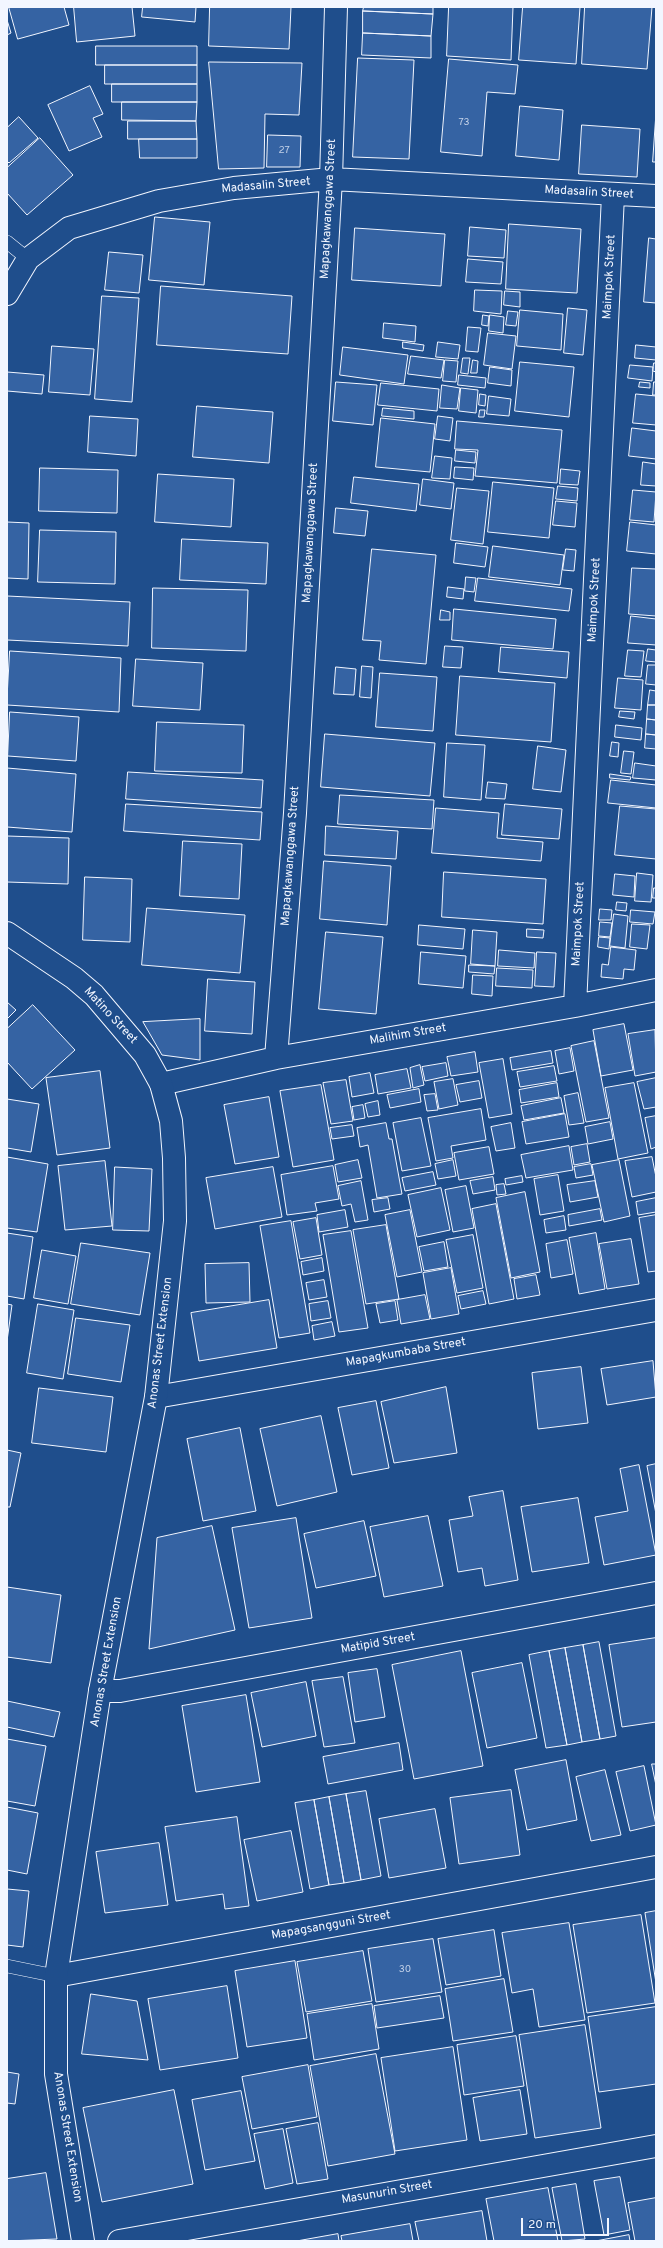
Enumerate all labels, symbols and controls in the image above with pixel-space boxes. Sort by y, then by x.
house number: 73 [458,117,470,129]
street label: Mapagkawanggawa Street [318,139,340,279]
house number: 27 [278,145,290,157]
street label: Madasalin Street [221,175,311,197]
street label: Madasalin Street [544,183,634,203]
street label: Maimpok Street [601,234,619,320]
street label: Mapagkawanggawa Street [300,463,322,603]
street label: Maimpok Street [586,557,604,643]
street label: Mapagkawanggawa Street [279,785,303,927]
street label: Maimpok Street [570,881,588,967]
street label: Matino Street [80,985,140,1047]
street label: Malihim Street [369,1021,447,1049]
street label: Anonas Street Extension [146,1276,176,1410]
street label: Mapagkumbaba Street [345,1335,467,1371]
street label: Anonas Street Extension [88,1596,126,1728]
street label: Matipid Street [340,1630,416,1658]
street label: Mapagsangguni Street [270,1908,392,1944]
house number: 30 [399,1964,411,1976]
street label: Anonas Street Extension [50,2071,84,2203]
street label: Masunurin Street [341,2178,433,2208]
scale bar [523,2210,611,2236]
text: 20 m [528,2217,556,2233]

